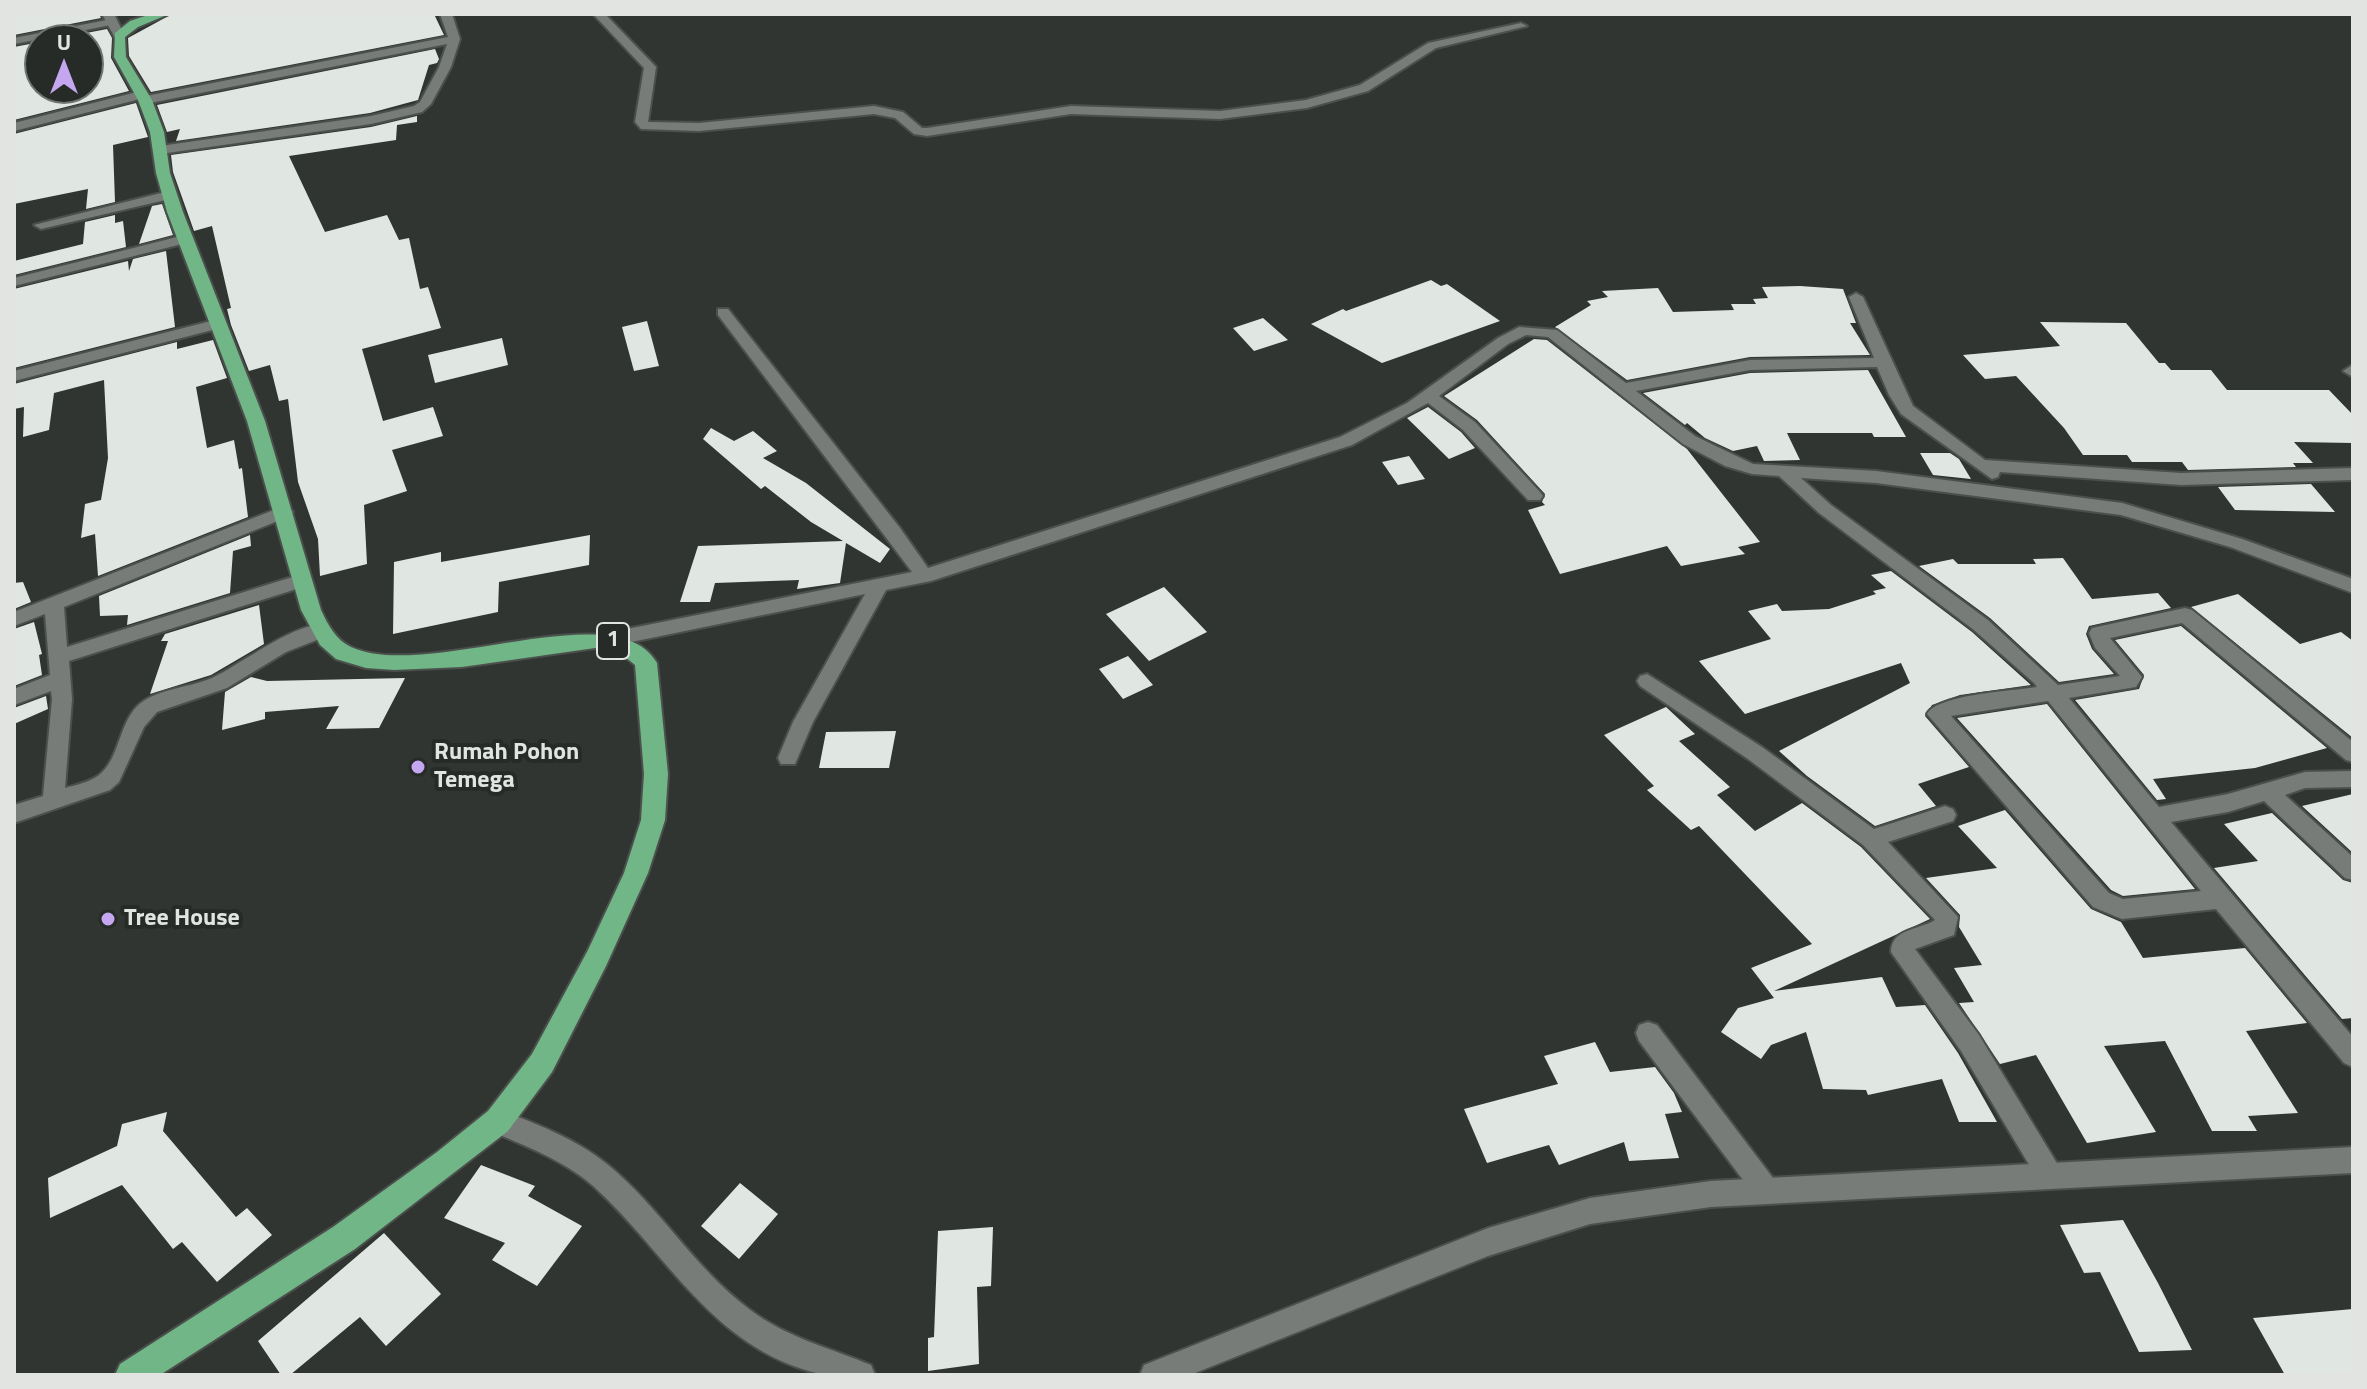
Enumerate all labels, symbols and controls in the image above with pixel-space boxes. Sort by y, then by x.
north arrow [24,24,104,104]
text: U [57,25,71,59]
road number: 1 [597,623,629,659]
place label: Rumah Pohon Temega [434,739,579,795]
marker: Rumah Pohon Temega [409,758,427,776]
place label: Tree House [124,905,240,933]
marker: Tree House [99,910,117,928]

